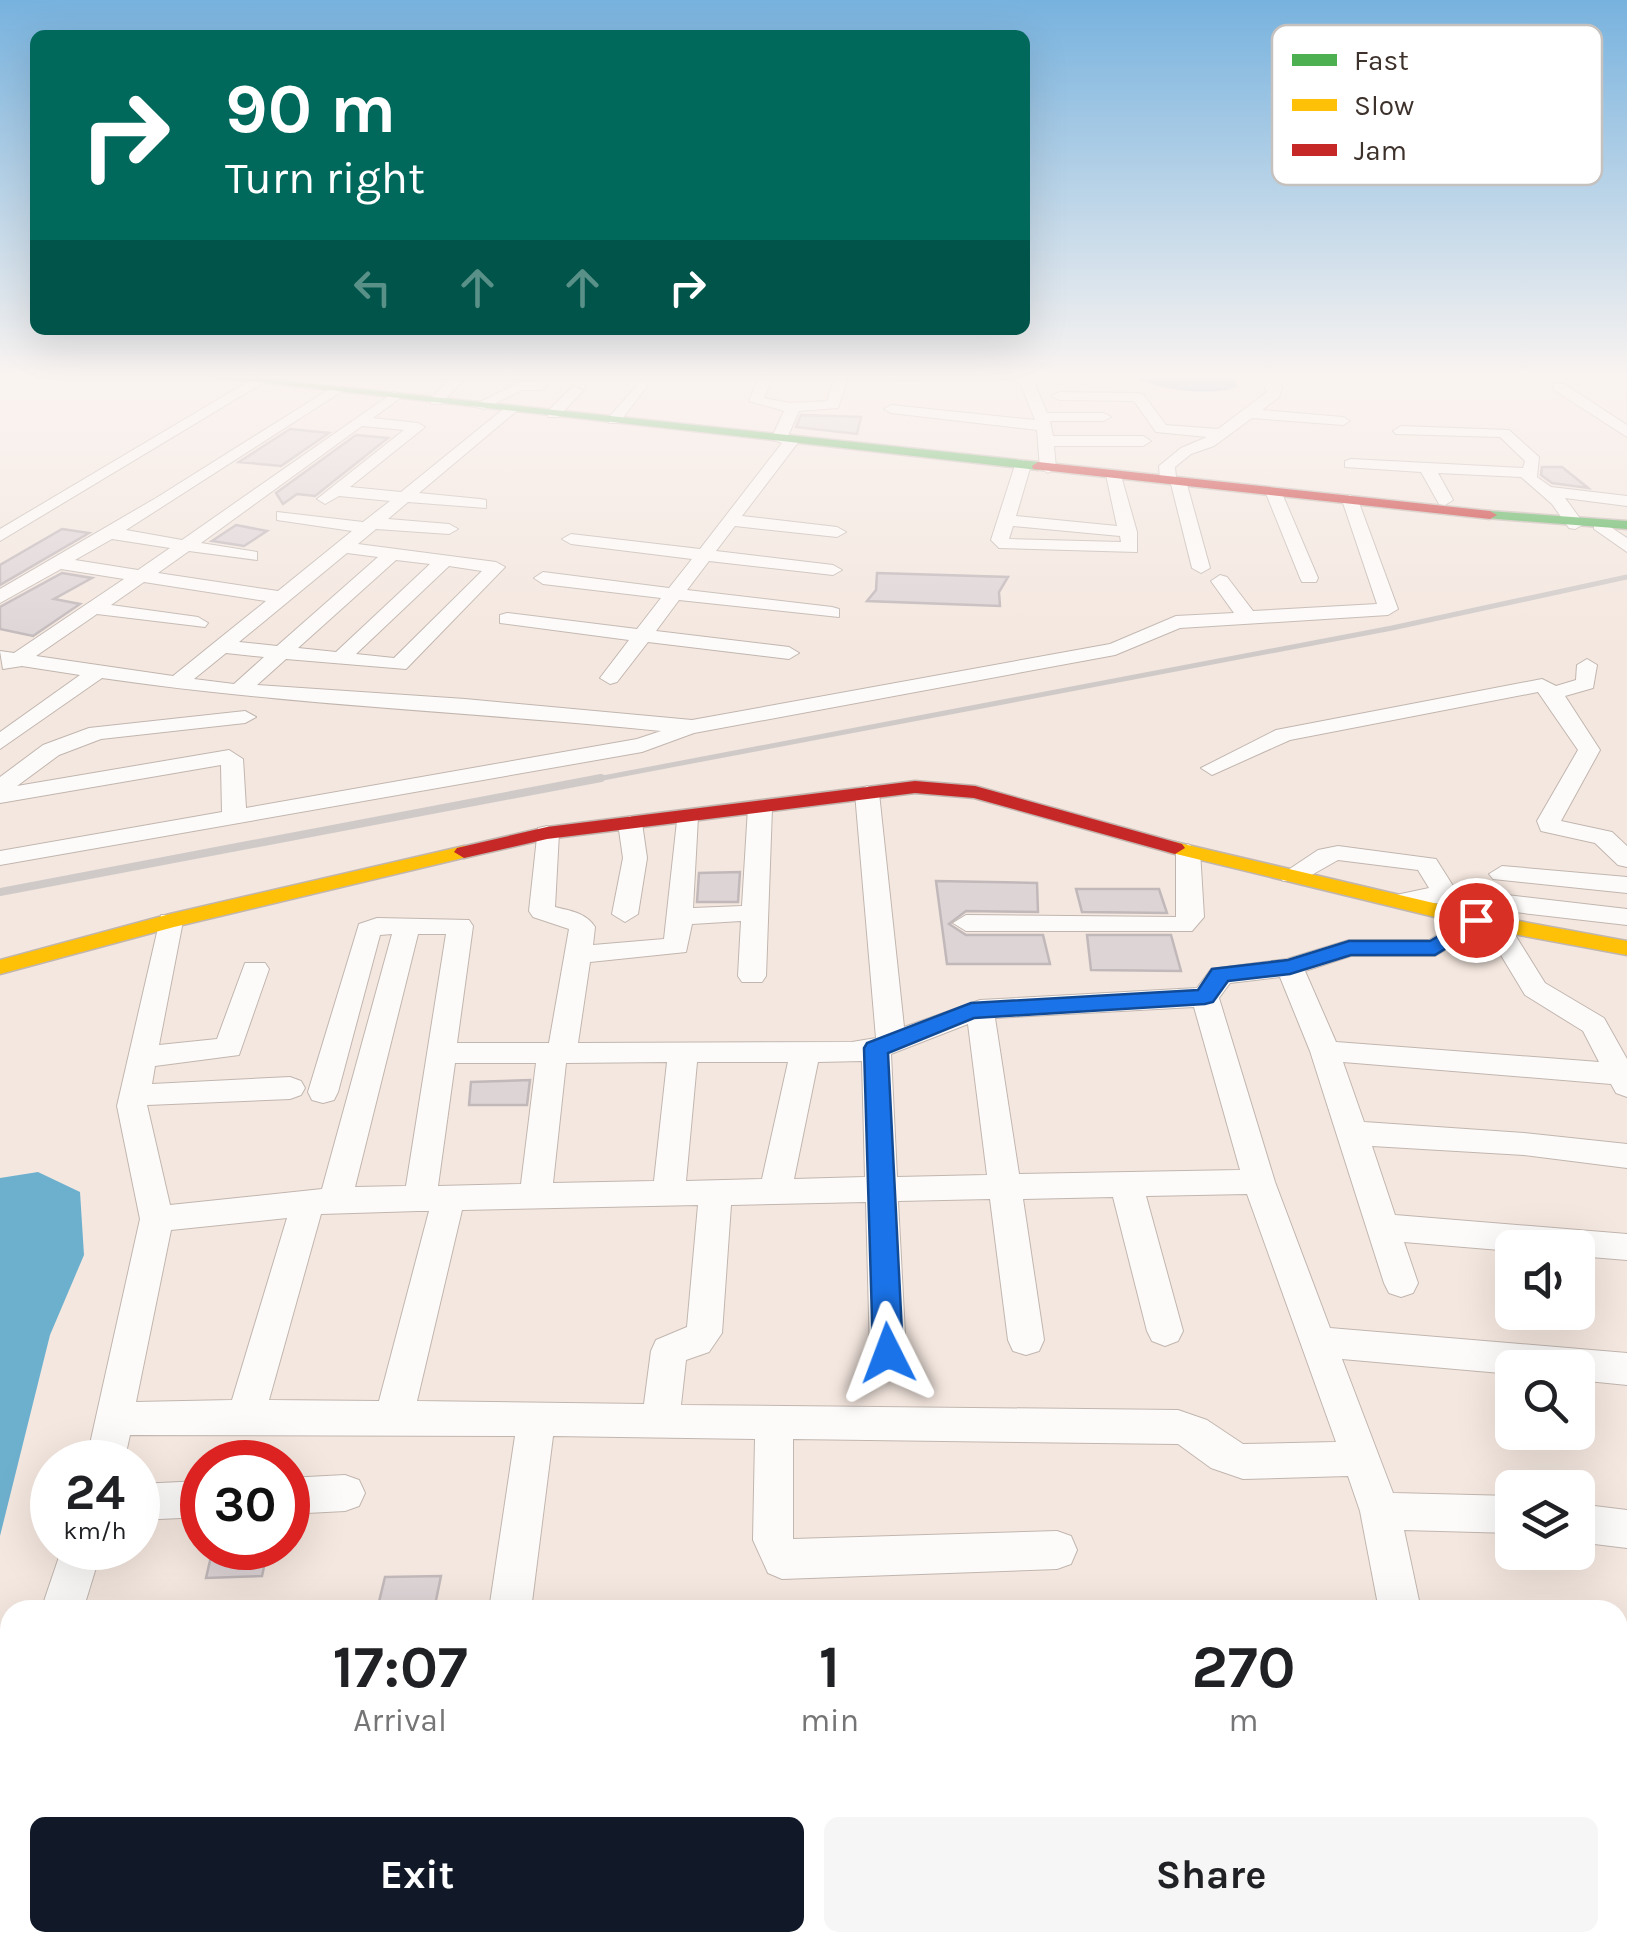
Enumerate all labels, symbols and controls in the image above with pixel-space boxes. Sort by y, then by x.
legend [1272,25,1602,185]
text: Fast [1354,44,1409,77]
text: 90 m [225,68,396,150]
icon: right [60,70,190,200]
text: Slow [1354,89,1414,122]
text: Jam [1354,134,1407,167]
text: Turn right [225,152,425,204]
icon: left [345,260,400,315]
icon: ahead [450,260,505,315]
icon: ahead [555,260,610,315]
icon: right [660,260,715,315]
pin [1434,878,1519,963]
icon: arrive [1449,893,1504,948]
map controls [1495,1230,1595,1570]
button: sound [1495,1230,1595,1330]
position arrow [836,1301,940,1405]
button: search [1495,1350,1595,1450]
speed limit sign: 30 [180,1440,310,1570]
text: 24 [65,1463,125,1522]
button: layers [1495,1470,1595,1570]
text: km/h [63,1516,127,1545]
text: 17:07 [332,1632,468,1702]
text: 1 [819,1632,840,1702]
text: 270 [1191,1632,1296,1702]
text: Arrival [353,1702,447,1739]
text: min [800,1702,859,1739]
text: m [1229,1702,1258,1739]
button: Exit [30,1817,804,1932]
button: Share [824,1817,1598,1932]

